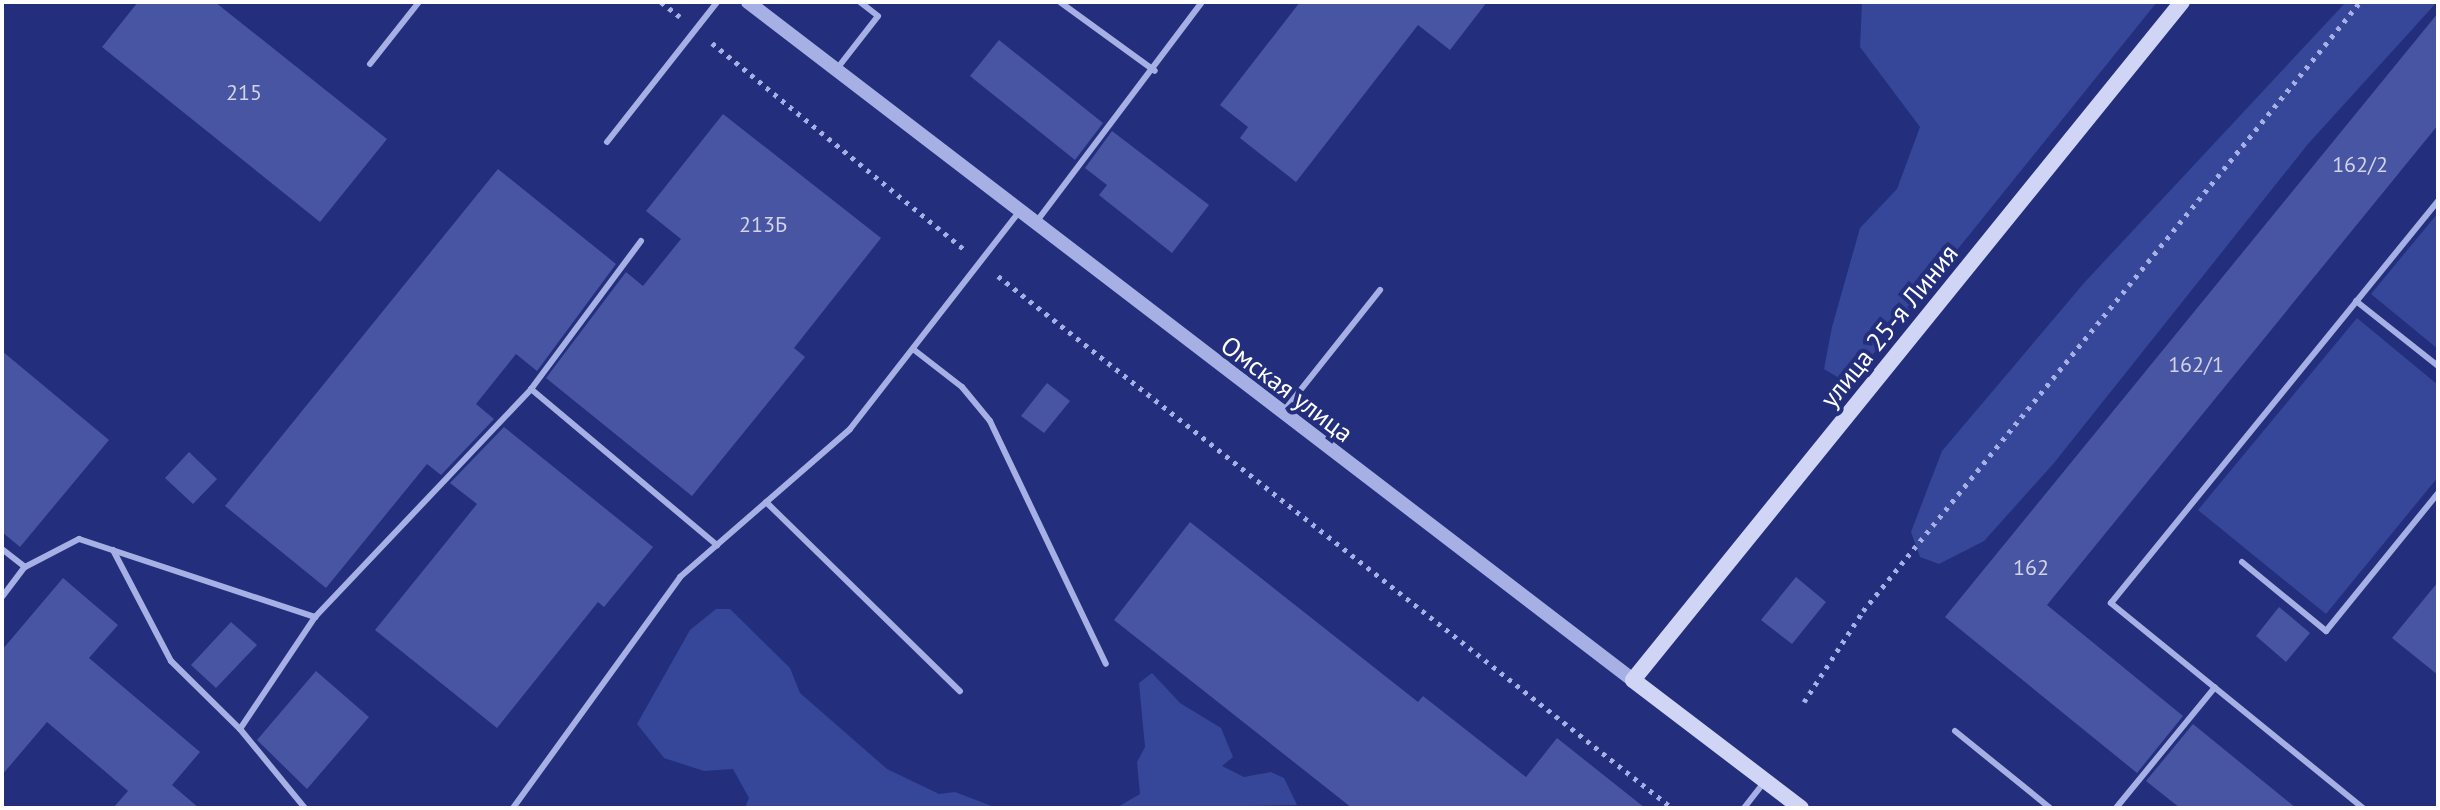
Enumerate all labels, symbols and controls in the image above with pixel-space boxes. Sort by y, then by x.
house number: 215 [226,80,262,106]
house number: 162/2 [2332,152,2388,178]
house number: 213Б [739,212,787,238]
street label: улица 25-я Линия [1814,238,1964,414]
street label: Омская улица [1215,329,1359,449]
house number: 162/1 [2168,352,2224,378]
house number: 162 [2013,555,2049,581]

